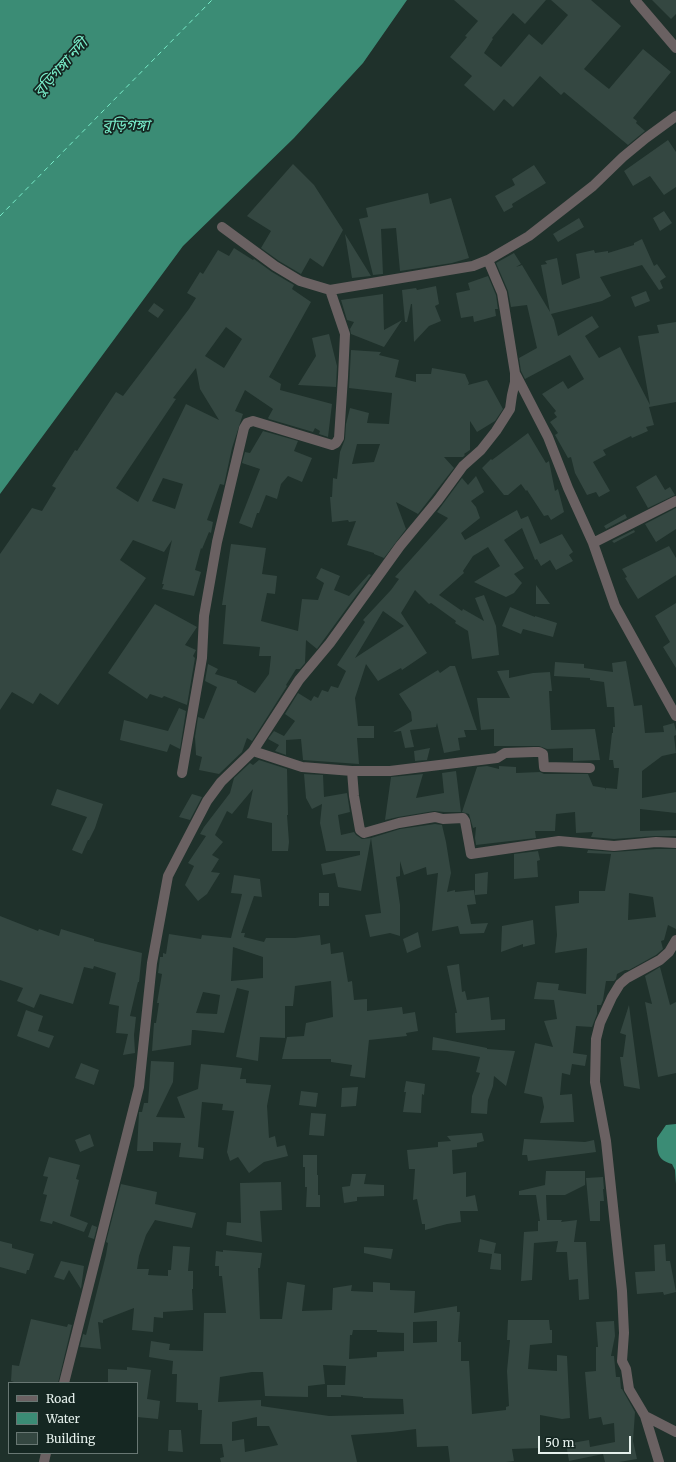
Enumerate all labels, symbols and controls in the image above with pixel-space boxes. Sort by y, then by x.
water label: বুড়িগঙ্গা নদী [30,35,92,101]
water label: বুড়িগঙ্গা [102,117,150,135]
legend [8,1382,138,1454]
text: Road [46,1391,75,1406]
text: Water [46,1411,80,1426]
scale bar [540,1428,633,1454]
text: Building [46,1431,95,1446]
text: 50 m [545,1435,574,1450]

